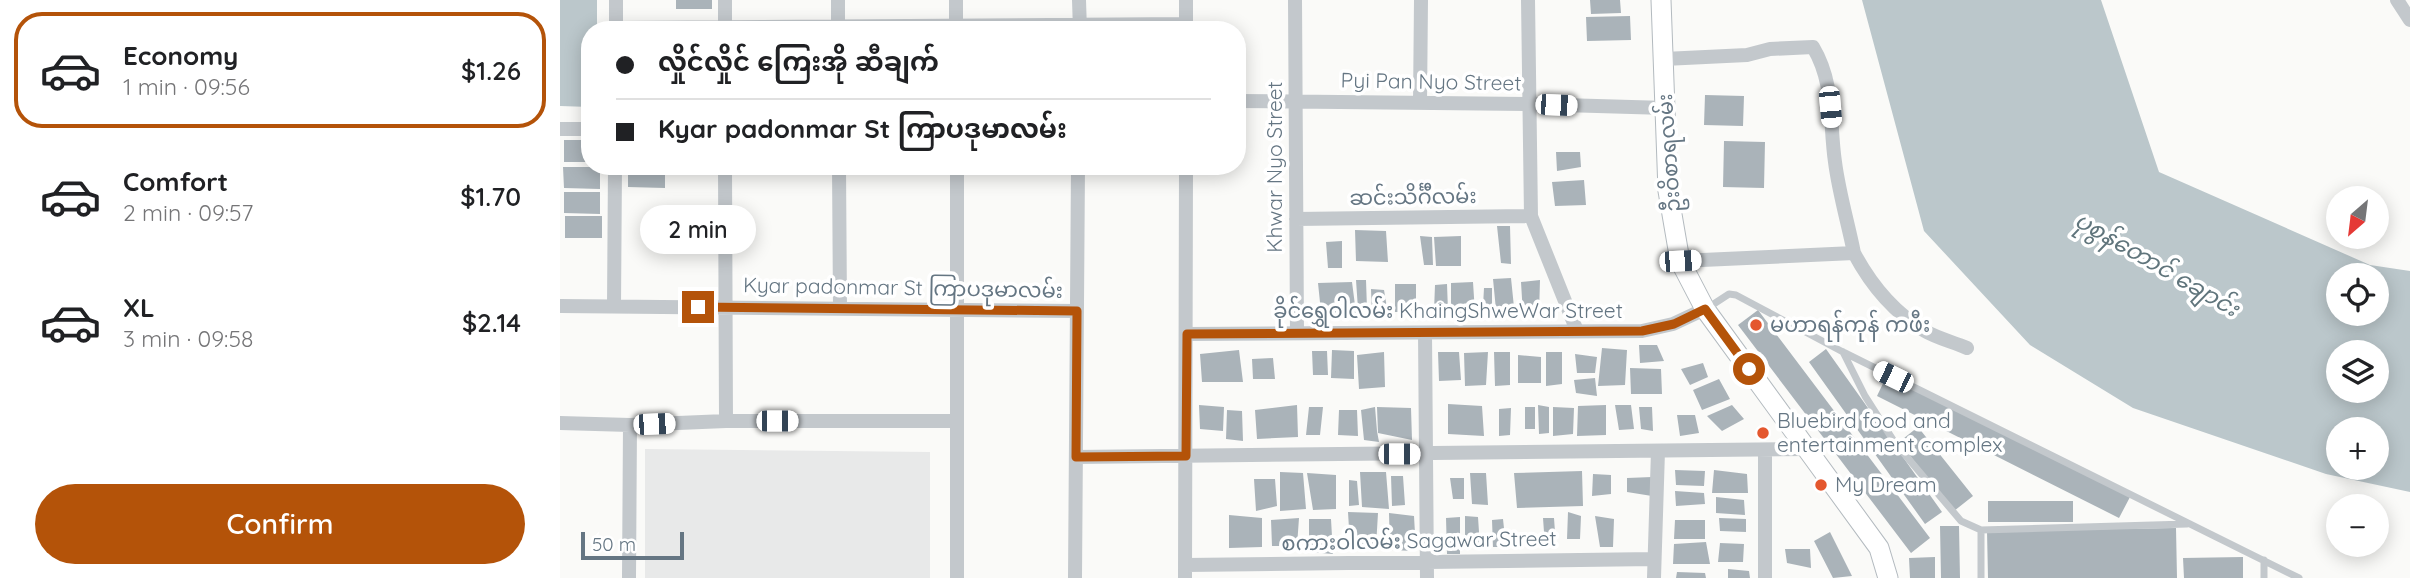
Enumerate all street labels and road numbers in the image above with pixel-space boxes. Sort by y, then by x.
street label: Pyi Pan Nyo Street [1340,66,1522,96]
street label: Khwar Nyo Street [1261,81,1287,253]
street label: ဦးဝိစာရလမ်း [1649,93,1690,213]
street label: ဆင်းသိင်္ဂီလမ်း [1349,180,1477,210]
street label: Kyar padonmar St ကြာပဒုမာလမ်း [743,269,1063,308]
street label: ခိုင်ရွှေဝါလမ်း KhaingShweWar Street [1273,295,1623,328]
street label: စကားဝါလမ်း Sagawar Street [1281,523,1557,555]

